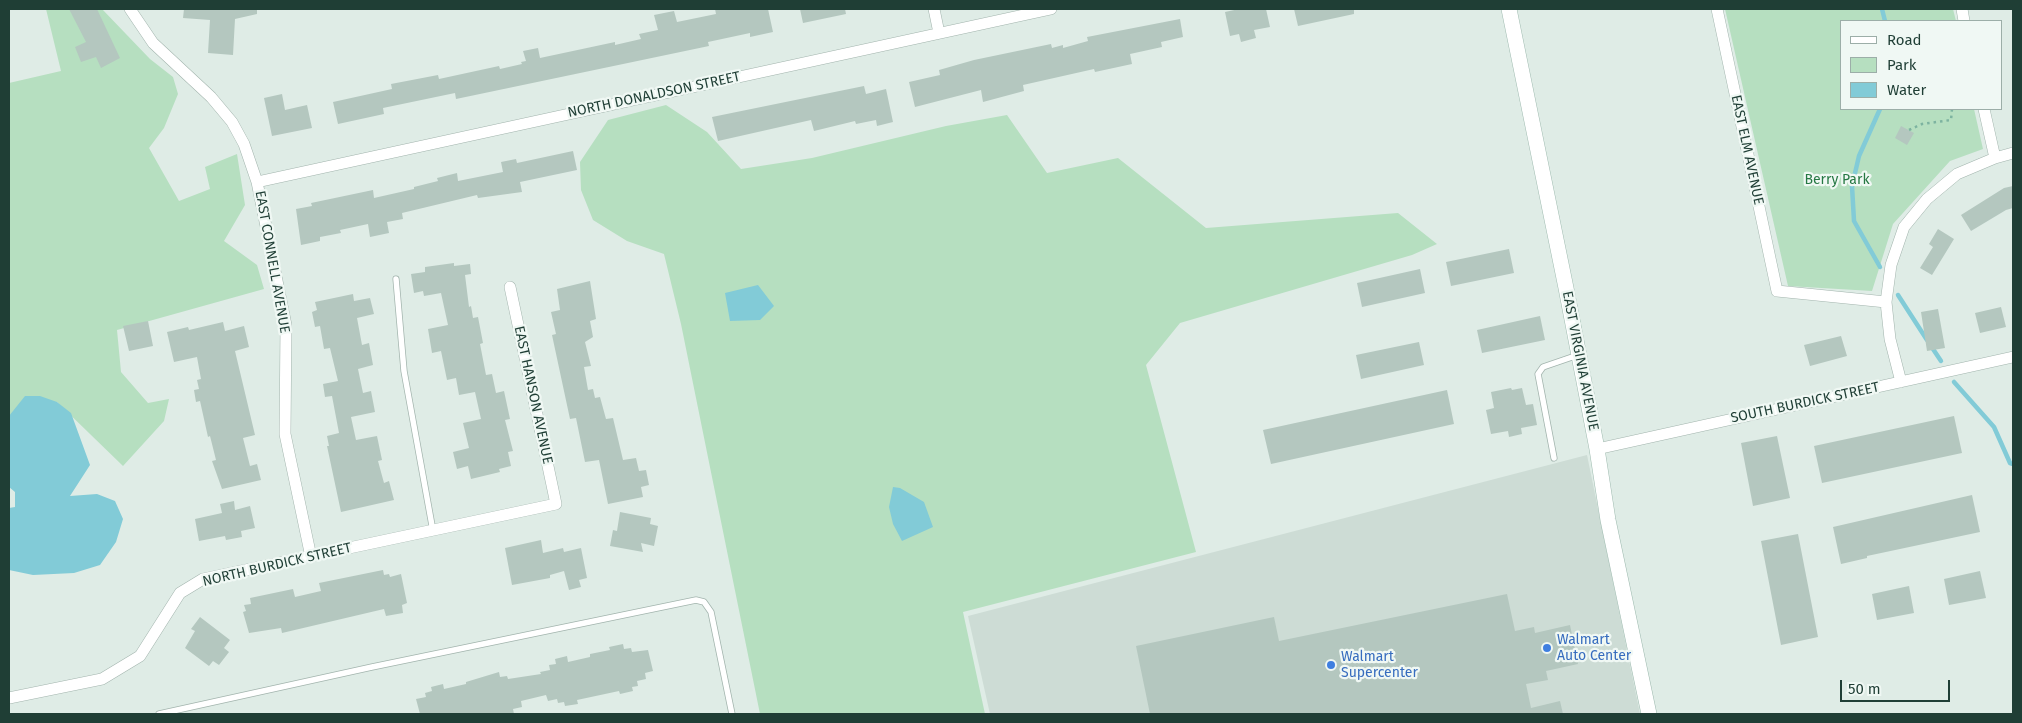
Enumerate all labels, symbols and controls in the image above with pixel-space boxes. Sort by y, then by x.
legend [1840,20,2002,110]
text: Road [1887,31,1922,49]
text: Park [1887,56,1917,74]
street label: NORTH DONALDSON STREET [566,68,742,122]
text: Water [1887,81,1926,99]
street label: EAST ELM AVENUE [1727,93,1767,207]
park label: Berry Park [1804,172,1870,188]
street label: EAST CONNELL AVENUE [251,189,293,335]
street label: EAST VIRGINIA AVENUE [1558,290,1602,432]
street label: EAST HANSON AVENUE [510,324,556,466]
street label: SOUTH BURDICK STREET [1729,379,1881,427]
street label: NORTH BURDICK STREET [201,540,353,590]
place label: Walmart Auto Center [1557,632,1631,664]
marker: Walmart Auto Center [1541,642,1553,654]
place label: Walmart Supercenter [1341,649,1418,682]
marker: Walmart Supercenter [1325,659,1337,671]
scale bar [1842,670,1952,702]
text: 50 m [1848,680,1881,698]

